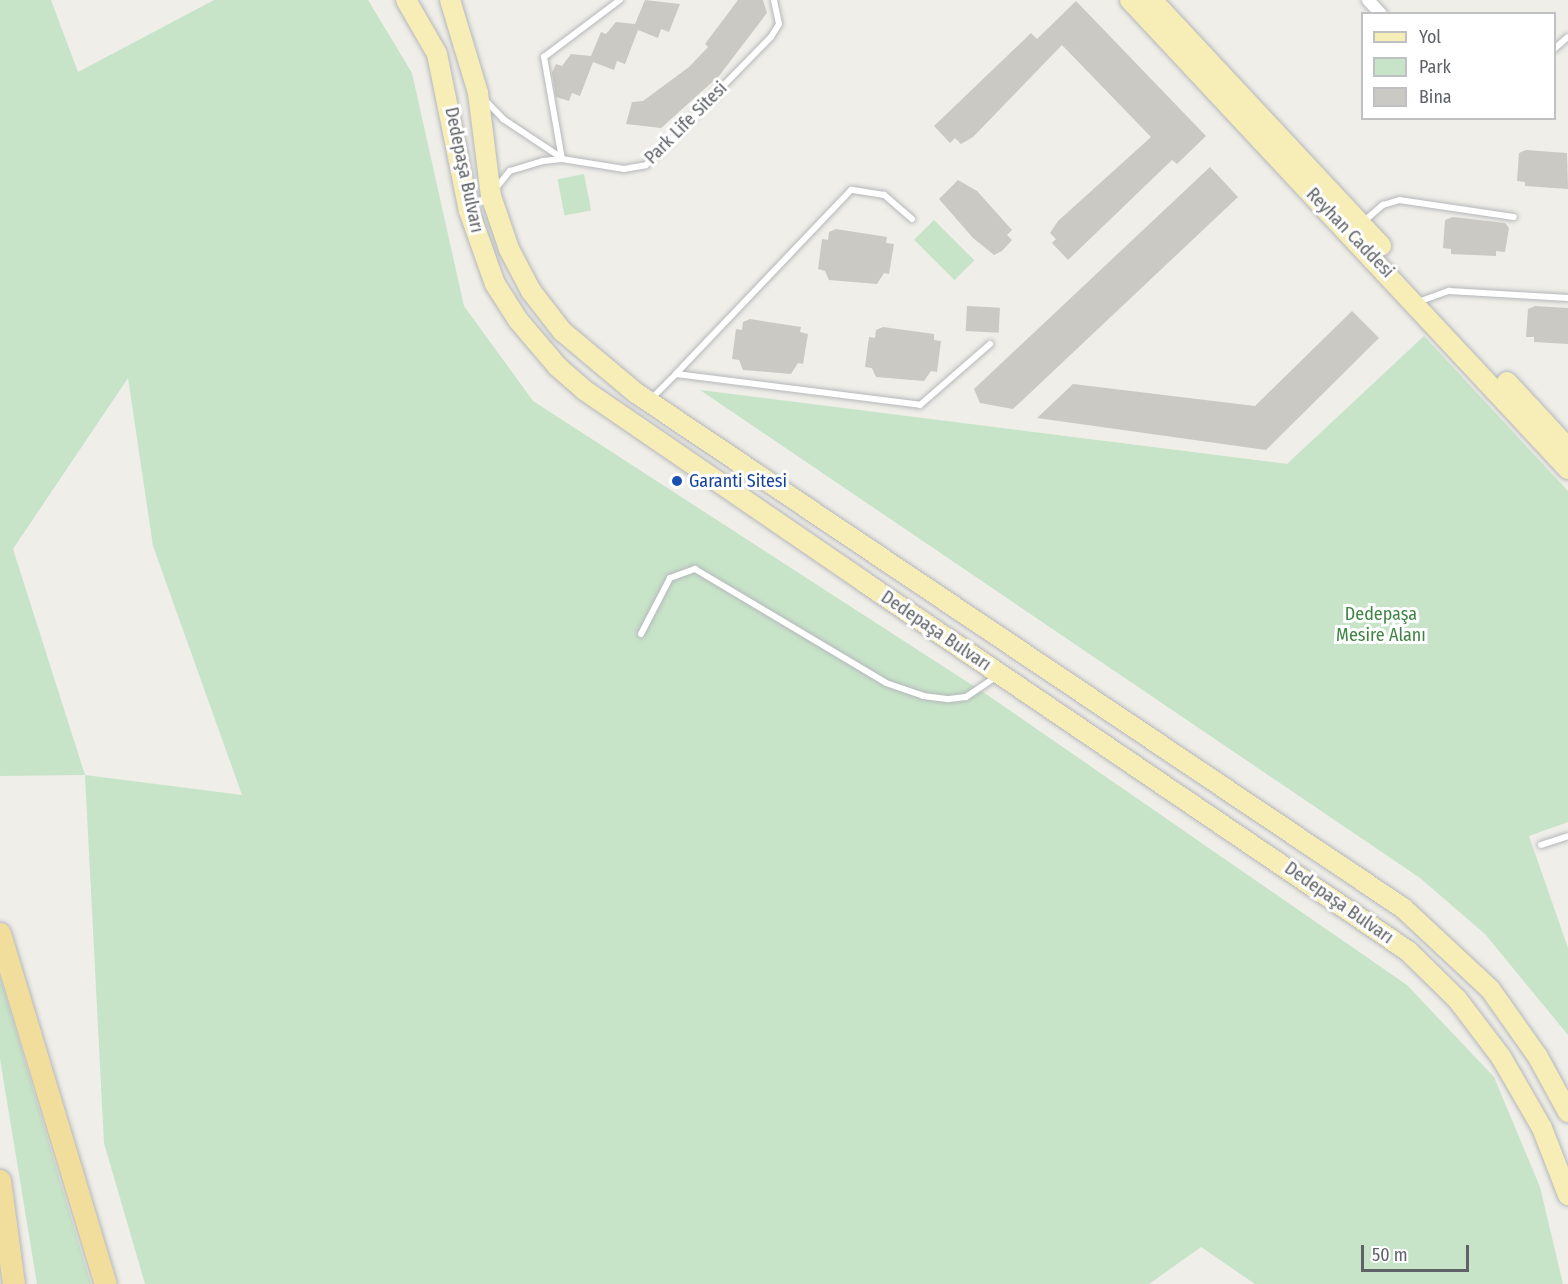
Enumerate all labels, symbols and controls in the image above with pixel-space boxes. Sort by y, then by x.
legend [1361,12,1556,120]
text: Yol [1419,26,1441,48]
text: Park [1419,56,1451,78]
street label: Park Life Sitesi [640,77,732,169]
text: Bina [1419,86,1452,108]
street label: Dedepaşa Bulvarı [440,105,488,235]
street label: Reyhan Caddesi [1302,184,1398,282]
place label: Garanti Sitesi [689,470,787,492]
marker: Garanti Sitesi [670,474,684,488]
street label: Dedepaşa Bulvarı [877,586,995,676]
park label: Dedepaşa Mesire Alanı [1336,604,1426,646]
street label: Dedepaşa Bulvarı [1280,857,1398,949]
scale bar [1364,1233,1472,1271]
text: 50 m [1372,1244,1408,1266]

